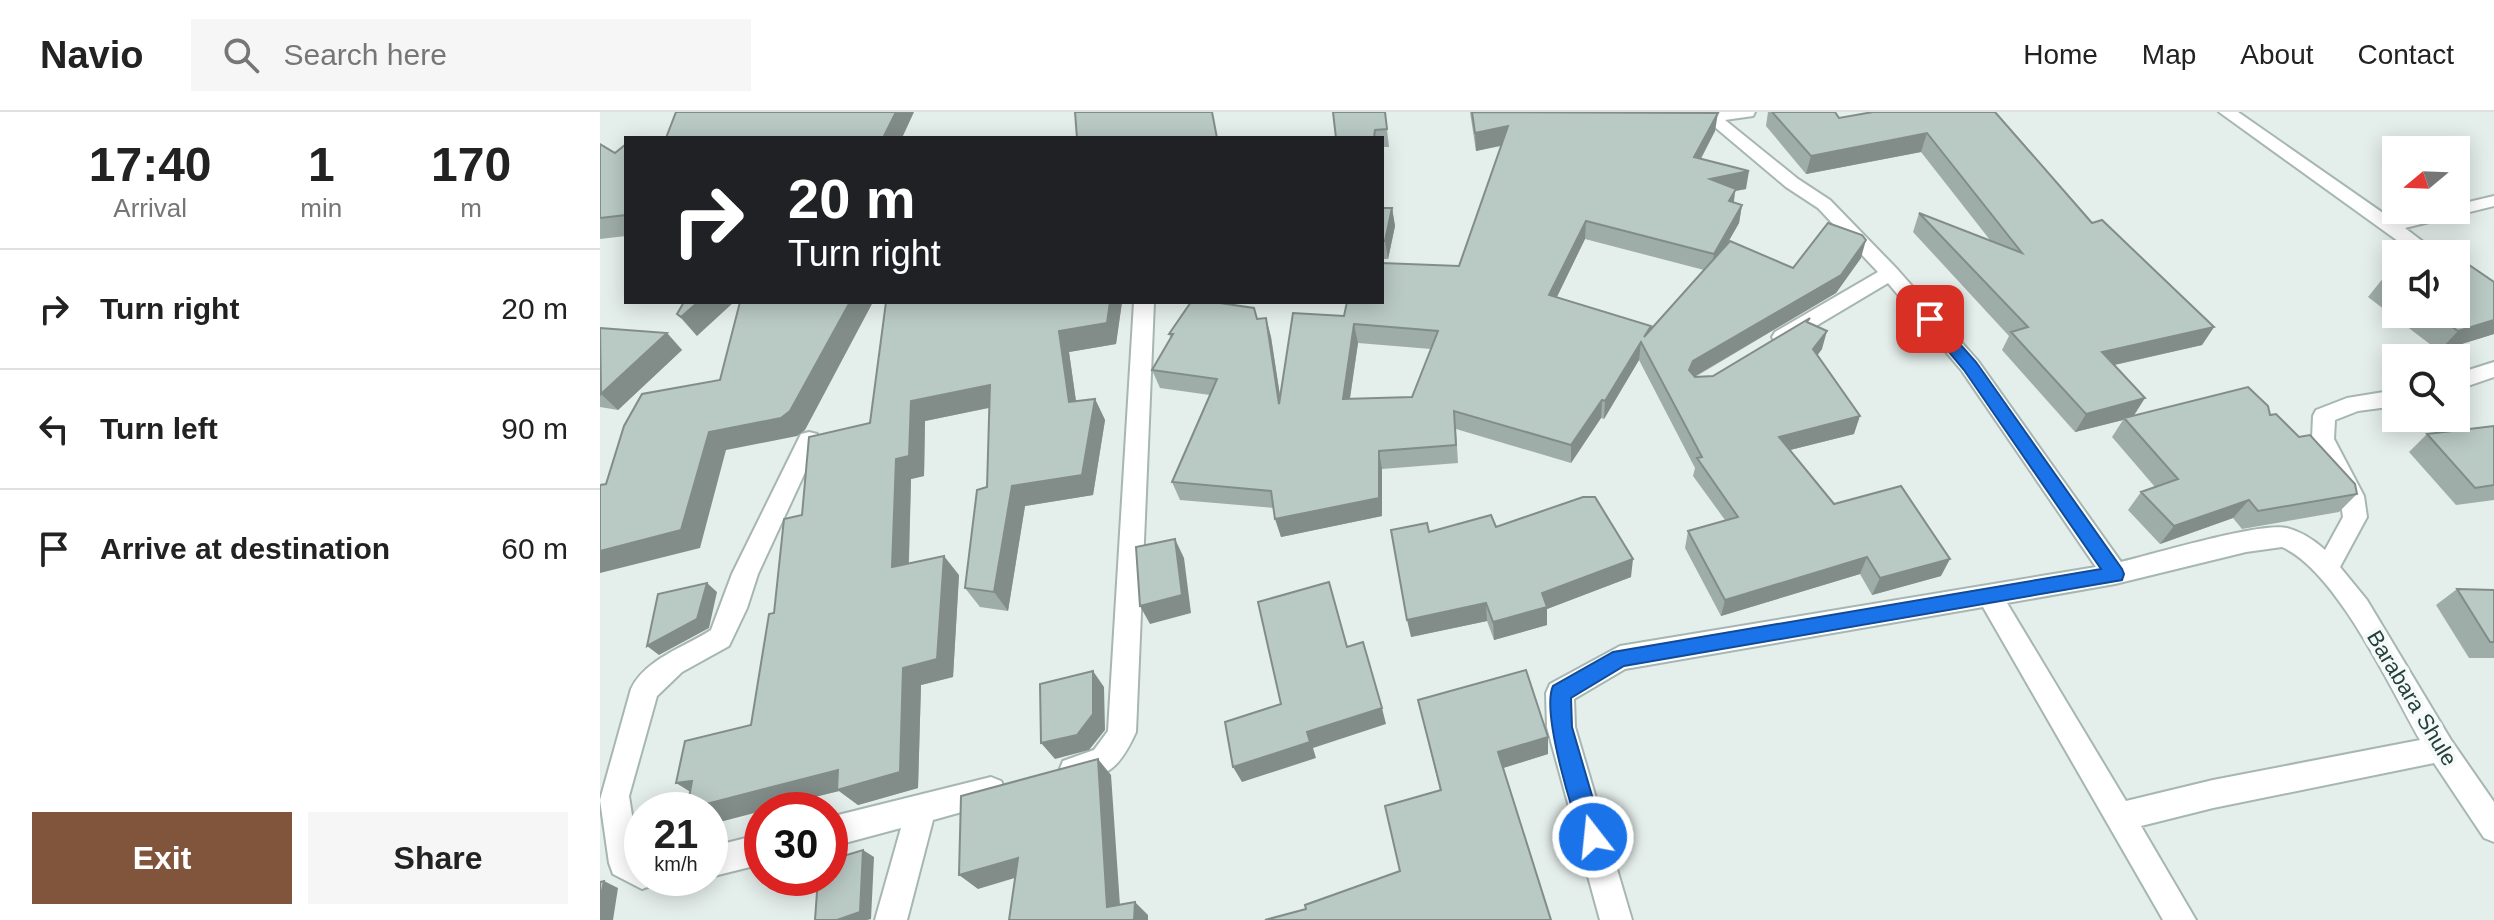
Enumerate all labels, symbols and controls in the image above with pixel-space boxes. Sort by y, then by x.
search box [191,19,751,91]
icon: search [219,33,263,77]
text: Navio [40,34,143,76]
text: Search here [283,38,447,71]
text: Home [2023,39,2098,70]
text: Map [2142,39,2196,70]
text: About [2240,39,2314,70]
text: Contact [2358,39,2454,70]
north arrow [2382,136,2470,224]
map controls [2382,136,2470,432]
text: 17:40 [89,138,212,191]
text: 1 [308,138,335,191]
text: 170 [431,138,511,191]
text: 20 m [788,167,916,230]
icon: right [656,168,760,272]
text: Arrival [113,193,187,223]
text: min [300,193,342,223]
text: m [460,193,482,223]
text: Turn right [788,233,941,274]
button: sound [2382,240,2470,328]
pin [1896,285,1964,353]
icon: right [32,287,76,331]
text: Turn right [100,292,239,325]
text: 20 m [501,292,568,325]
icon: arrive [1908,297,1952,341]
button: search [2382,344,2470,432]
icon: left [32,407,76,451]
text: Turn left [100,412,218,445]
text: 90 m [501,412,568,445]
icon: arrive [32,527,76,571]
text: Arrive at destination [100,532,390,565]
text: 60 m [501,532,568,565]
street label: Barabara Shule [2362,626,2462,770]
speed limit sign: 30 [744,792,848,896]
position arrow [1551,795,1635,879]
button: Exit [32,812,292,904]
button: Share [308,812,568,904]
text: 21 [654,812,698,856]
text: km/h [654,853,698,875]

